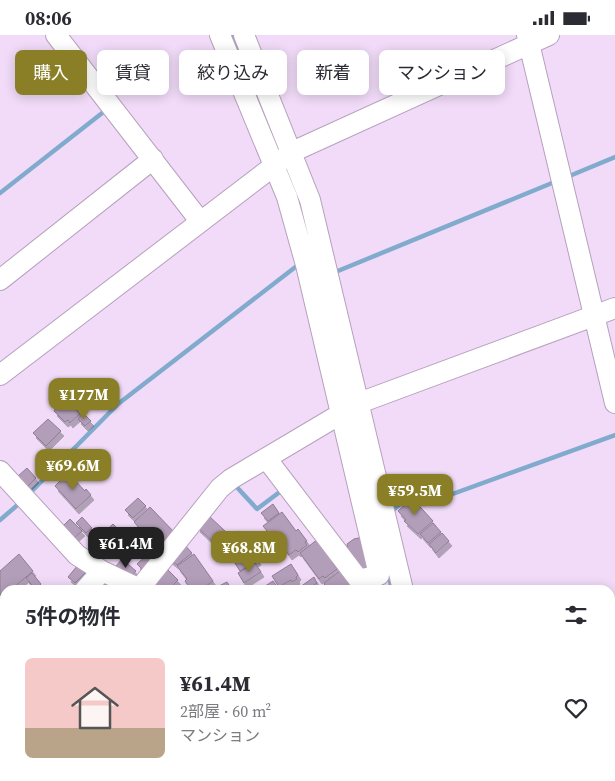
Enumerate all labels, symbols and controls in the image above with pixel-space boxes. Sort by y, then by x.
text: 08:06 [25,5,72,31]
chip: 購入 [15,50,87,95]
chip: 賃貸 [97,50,169,95]
chip: 絞り込み [179,50,287,95]
chip: 新着 [297,50,369,95]
chip: マンション [379,50,505,95]
pin: ¥177M [49,377,119,420]
text: ¥177M [59,383,109,405]
pin: ¥69.6M [32,449,114,491]
text: ¥69.6M [46,454,100,476]
pin: ¥59.5M [374,473,456,516]
text: ¥59.5M [388,479,442,501]
pin: ¥61.4M [85,527,167,569]
pin: ¥68.8M [208,531,290,573]
text: ¥61.4M [99,532,153,554]
text: ¥68.8M [222,536,276,558]
icon: filters [562,601,590,629]
text: 5件の物件 [25,602,120,631]
text: ¥61.4M [180,669,251,698]
icon: home [65,678,125,738]
icon: heart [562,694,590,722]
text: 2部屋 · 60 m² [180,700,271,722]
text: マンション [180,724,260,746]

